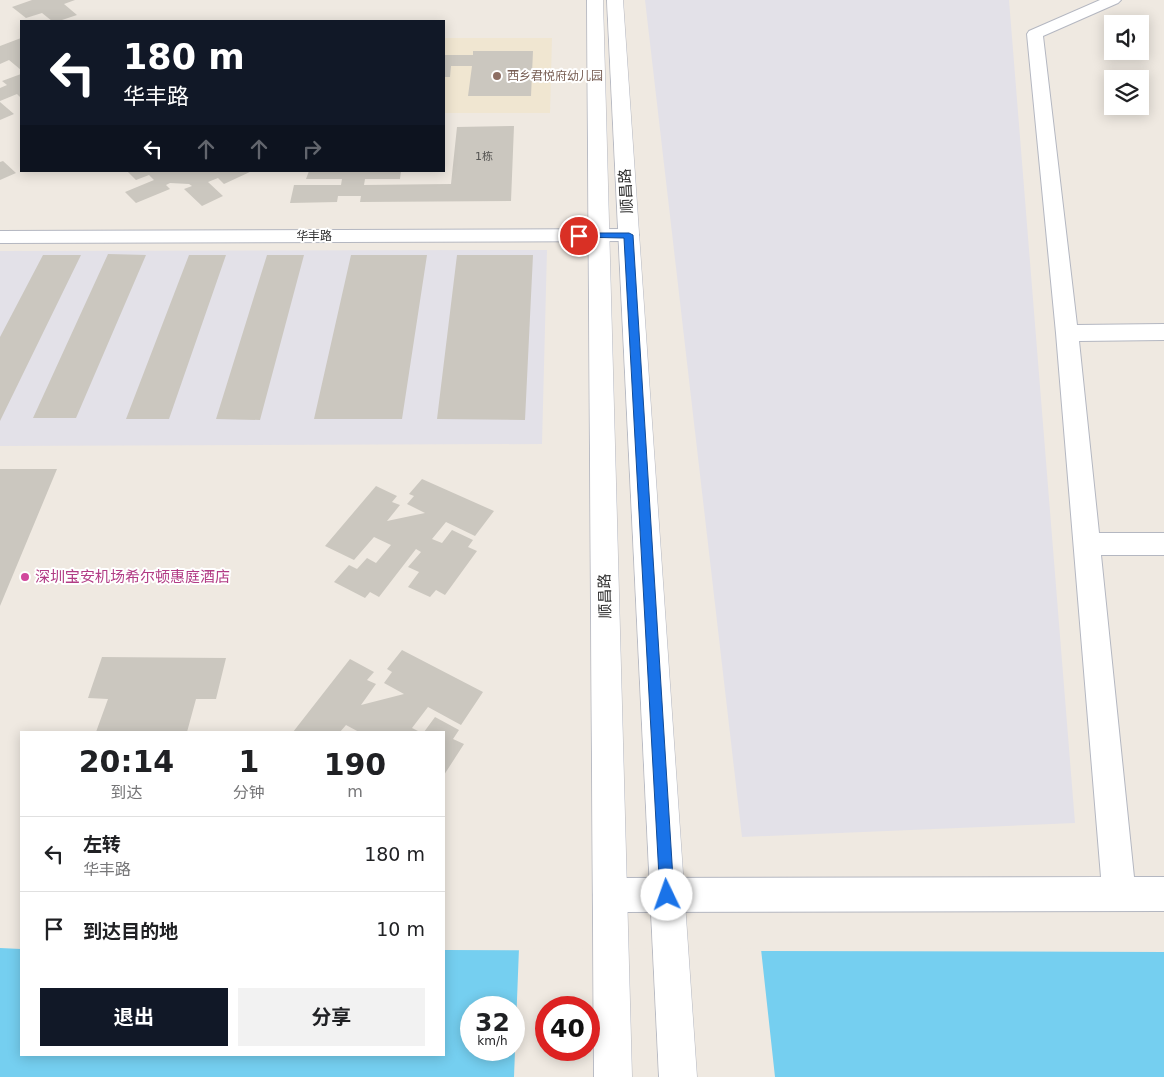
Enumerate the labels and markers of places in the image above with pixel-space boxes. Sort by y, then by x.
place label: 西乡君悦府幼儿园 [507,69,603,83]
marker: 西乡君悦府幼儿园 [491,70,503,82]
pin [558,215,600,257]
place label: 深圳宝安机场希尔顿惠庭酒店 [35,568,230,586]
marker: 深圳宝安机场希尔顿惠庭酒店 [19,571,31,583]

